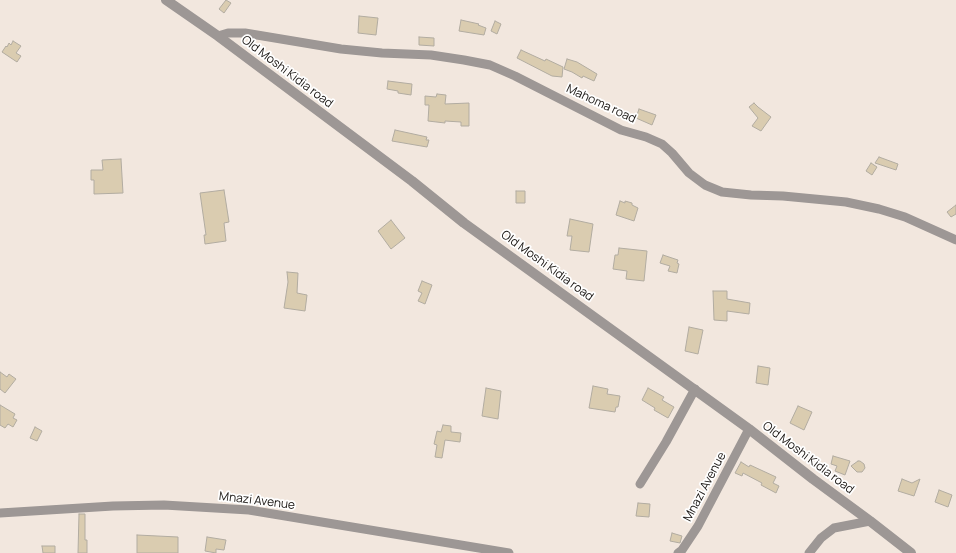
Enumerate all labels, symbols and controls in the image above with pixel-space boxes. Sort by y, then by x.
street label: Old Moshi Kidia road [238,33,336,111]
street label: Mahoma road [564,82,638,126]
street label: Old Moshi Kidia road [498,228,596,304]
street label: Old Moshi Kidia road [759,419,857,497]
street label: Mnazi Avenue [681,450,729,524]
street label: Mnazi Avenue [218,489,296,513]

